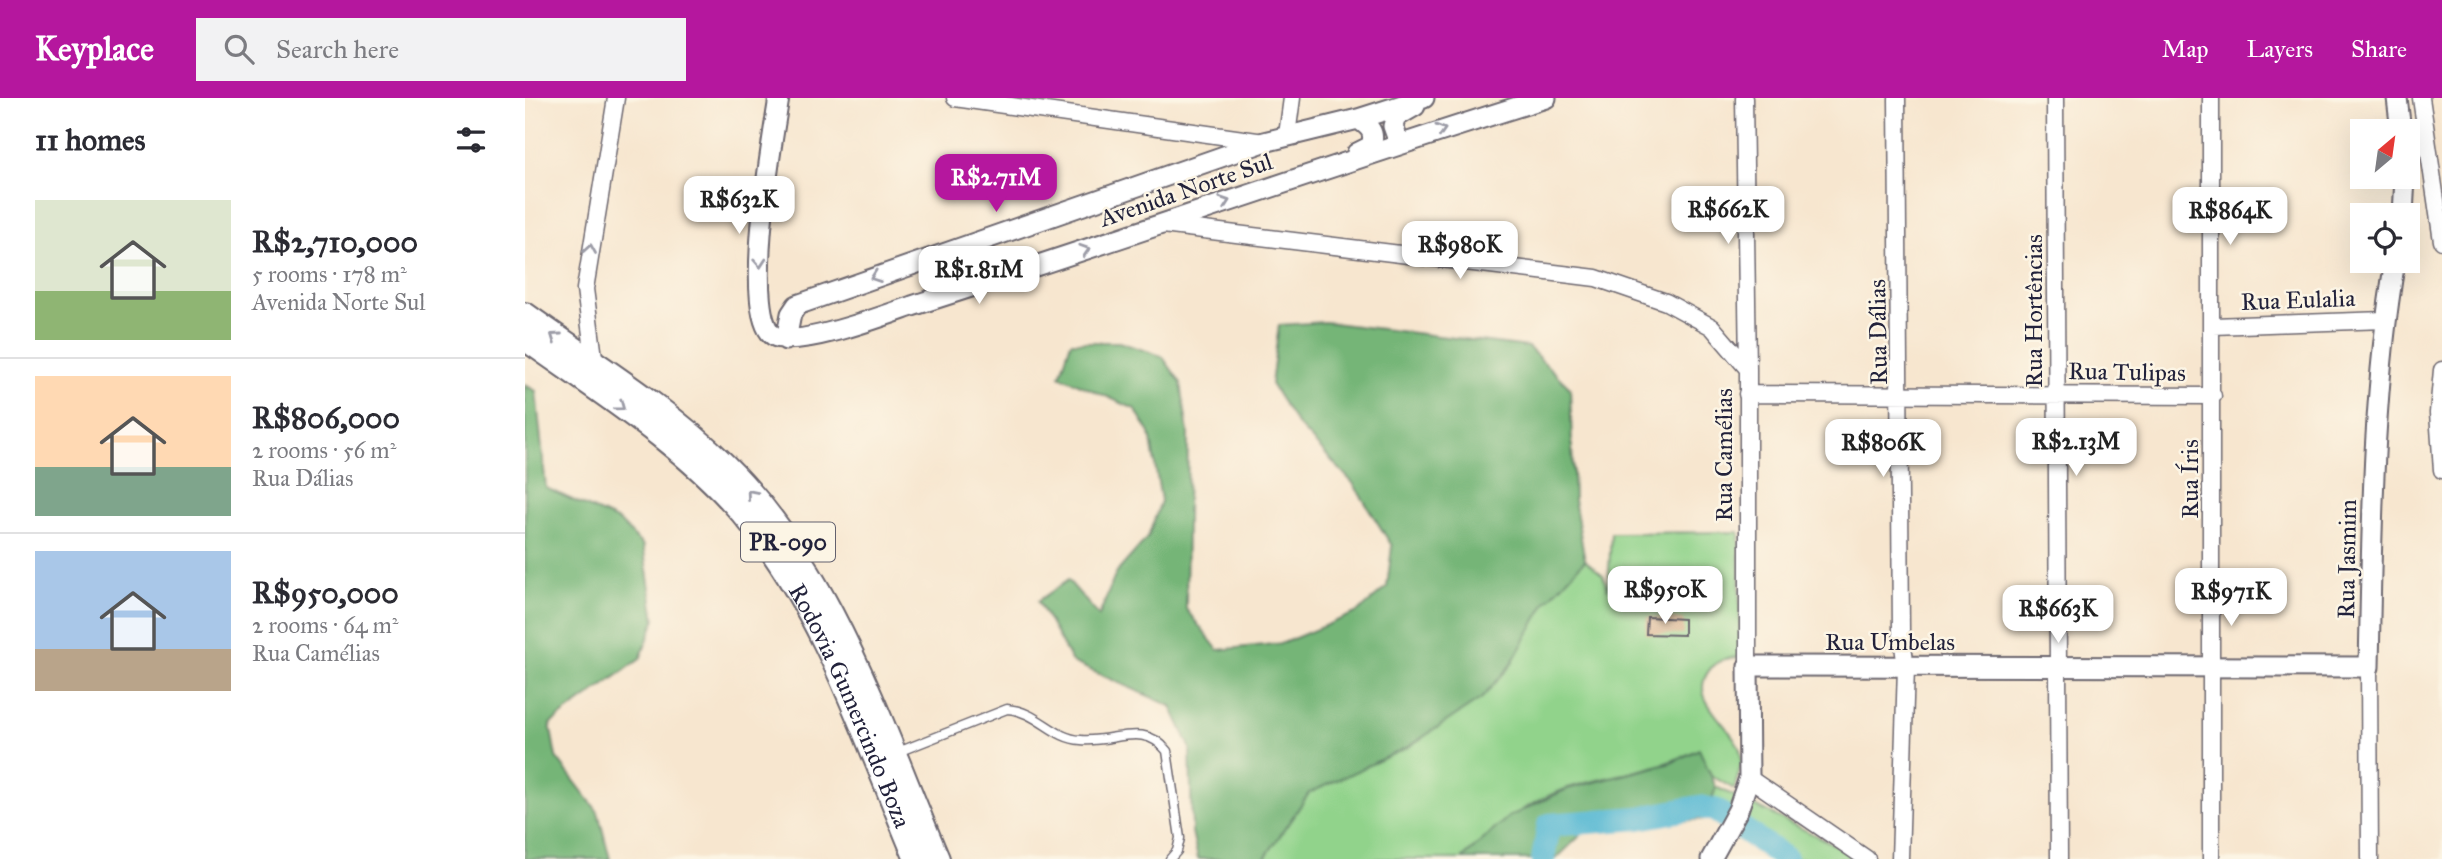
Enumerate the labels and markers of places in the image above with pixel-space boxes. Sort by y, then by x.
pin: R$2.71M [931,155,1061,214]
pin: R$632K [682,176,796,236]
pin: R$662K [1671,186,1785,246]
pin: R$864K [2173,188,2287,247]
pin: R$980K [1403,222,1517,281]
pin: R$1.81M [914,246,1044,306]
pin: R$2.13M [2011,418,2141,478]
pin: R$806K [1826,420,1940,479]
pin: R$950K [1608,566,1722,626]
pin: R$971K [2174,568,2288,628]
pin: R$663K [2001,586,2115,645]

